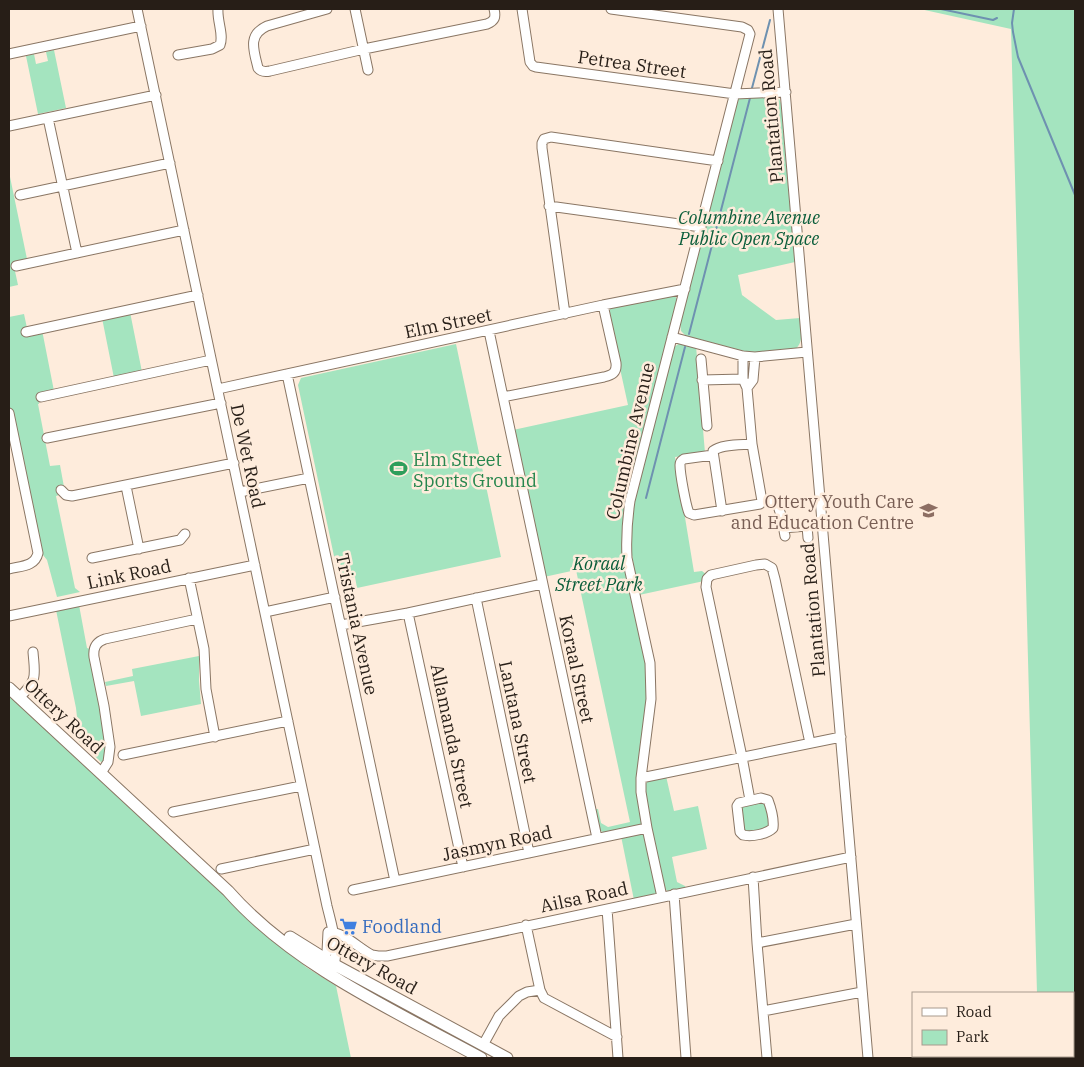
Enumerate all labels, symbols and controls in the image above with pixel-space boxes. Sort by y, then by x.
street label: Petrea Street [576,45,688,83]
street label: Plantation Road [754,48,788,184]
park label: Columbine Avenue Public Open Space [678,206,820,250]
street label: Elm Street [402,303,494,343]
street label: Columbine Avenue [601,360,659,522]
street label: De Wet Road [226,402,270,510]
place label: Elm Street Sports Ground [413,448,537,492]
sports icon: Elm Street Sports Ground [389,459,409,479]
place label: Ottery Youth Care and Education Centre [731,490,914,534]
school or university icon: Ottery Youth Care and Education Centre [918,501,938,521]
street label: Plantation Road [796,542,830,678]
street label: Tristania Avenue [331,551,383,697]
park label: Koraal Street Park [554,552,643,596]
street label: Link Road [85,554,173,594]
street label: Koraal Street [554,613,600,725]
street label: Lantana Street [494,659,542,785]
street label: Allamanda Street [425,662,479,810]
street label: Ottery Road [19,673,109,759]
street label: Jasmyn Road [440,820,554,866]
street label: Ailsa Road [538,876,630,918]
place label: Foodland [362,915,442,938]
supermarket icon: Foodland [338,916,358,936]
street label: Ottery Road [323,931,421,999]
legend [912,992,1074,1057]
text: Road [956,1002,992,1021]
text: Park [956,1027,989,1046]

